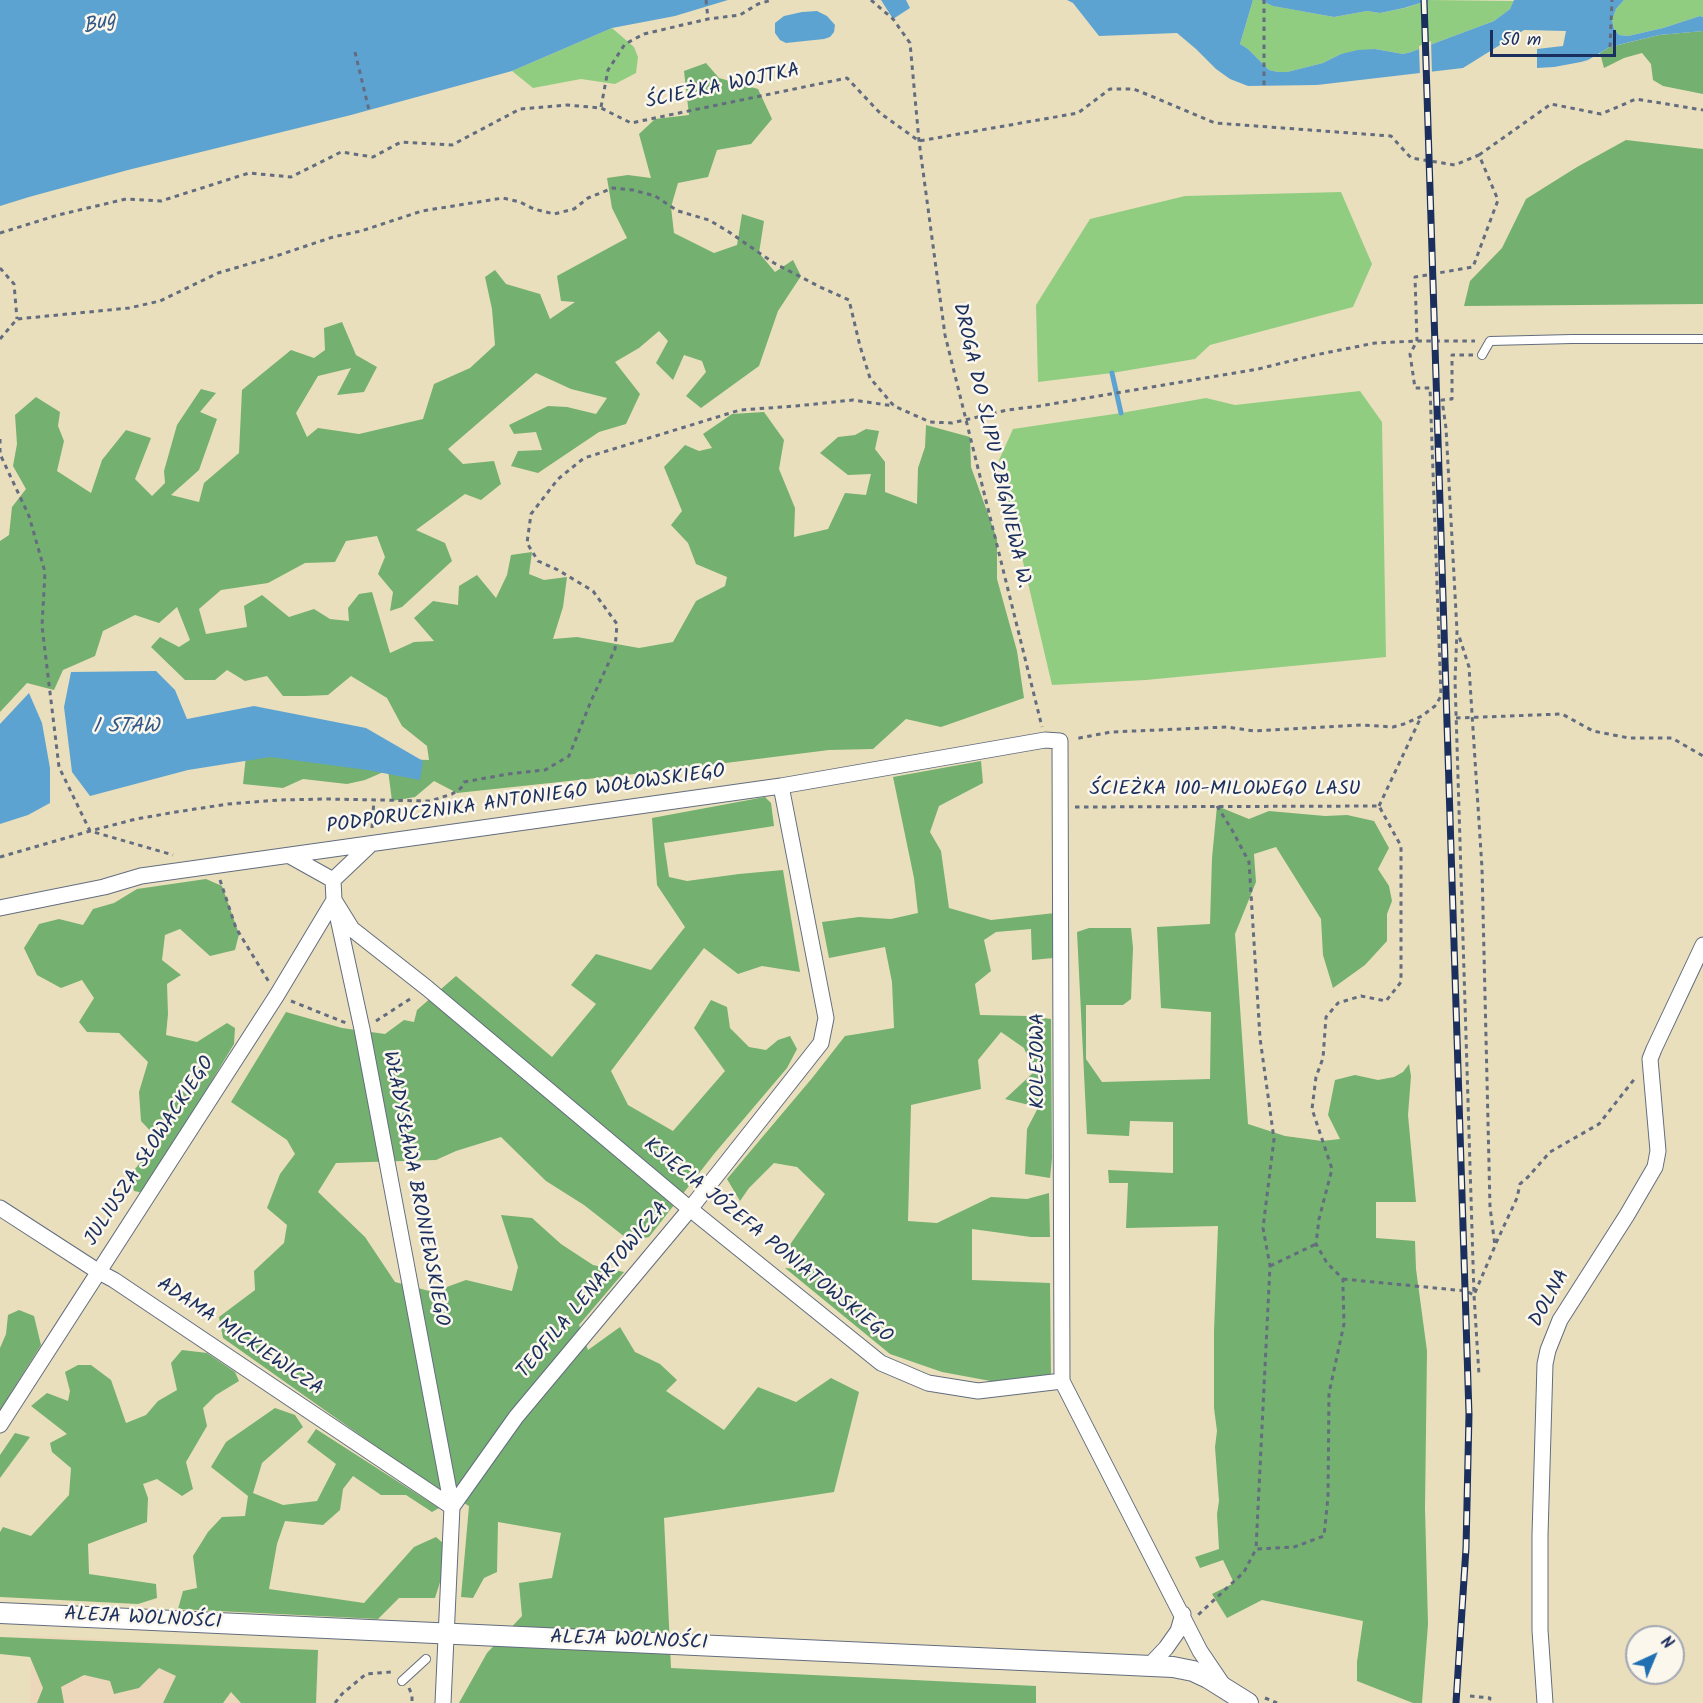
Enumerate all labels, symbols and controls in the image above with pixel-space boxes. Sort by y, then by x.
water label: Bug [80,8,120,42]
scale bar [1493,18,1619,56]
text: 50 m [1501,26,1541,55]
street label: ŚCIEŻKA WOJTKA [644,60,802,116]
street label: DROGA DO SLIPU ZBIGNIEWA W. [945,301,1035,591]
water label: 1 STAW [93,715,159,741]
street label: PODPORUCZNIKA ANTONIEGO WOŁOWSKIEGO [325,761,727,841]
street label: ŚCIEŻKA 100-MILOWEGO LASU [1090,779,1360,803]
street label: KOLEJOWA [1028,1013,1052,1109]
street label: WŁADYSŁAWA BRONIEWSKIEGO [376,1049,452,1329]
street label: JULIUSZA SŁOWACKIEGO [81,1053,221,1251]
street label: KSIĘCIA JÓZEFA PONIATOWSKIEGO [638,1134,896,1350]
street label: TEOFILA LENARTOWICZA [513,1198,675,1384]
street label: DOLNA [1526,1266,1576,1332]
street label: ADAMA MICKIEWICZA [151,1273,327,1403]
street label: ALEJA WOLNOŚCI [64,1604,222,1636]
north arrow [1625,1625,1685,1685]
street label: ALEJA WOLNOŚCI [550,1627,708,1657]
text: N [1654,1631,1679,1656]

